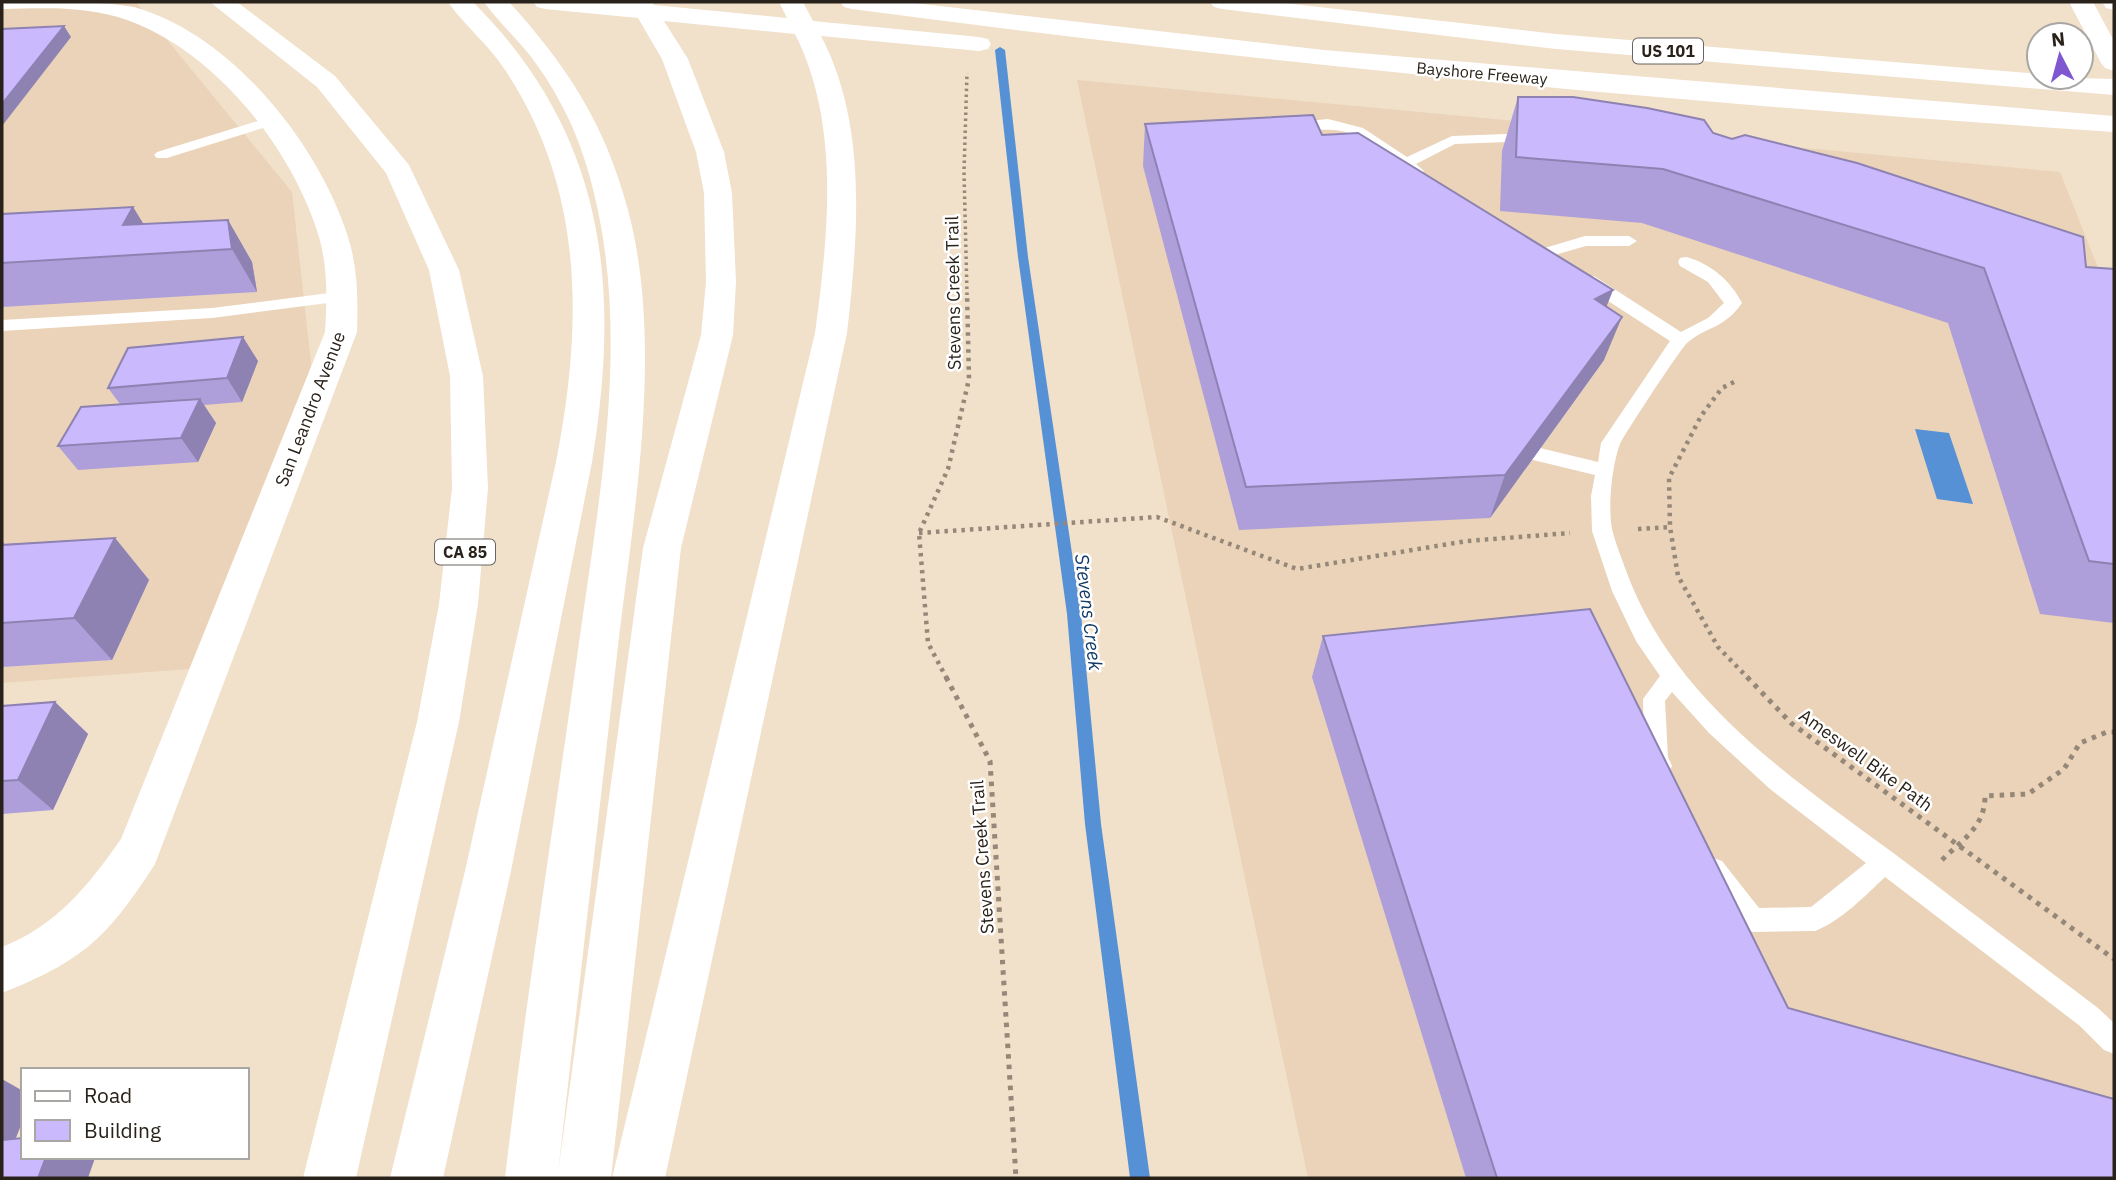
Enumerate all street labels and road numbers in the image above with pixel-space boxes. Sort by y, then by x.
road number: US 101 [1633,38,1703,64]
street label: Bayshore Freeway [1416,57,1548,89]
street label: Stevens Creek Trail [940,215,966,370]
street label: San Leandro Avenue [270,328,350,490]
road number: CA 85 [435,540,495,565]
street label: Ameswell Bike Path [1795,704,1937,816]
street label: Stevens Creek Trail [965,779,999,935]

